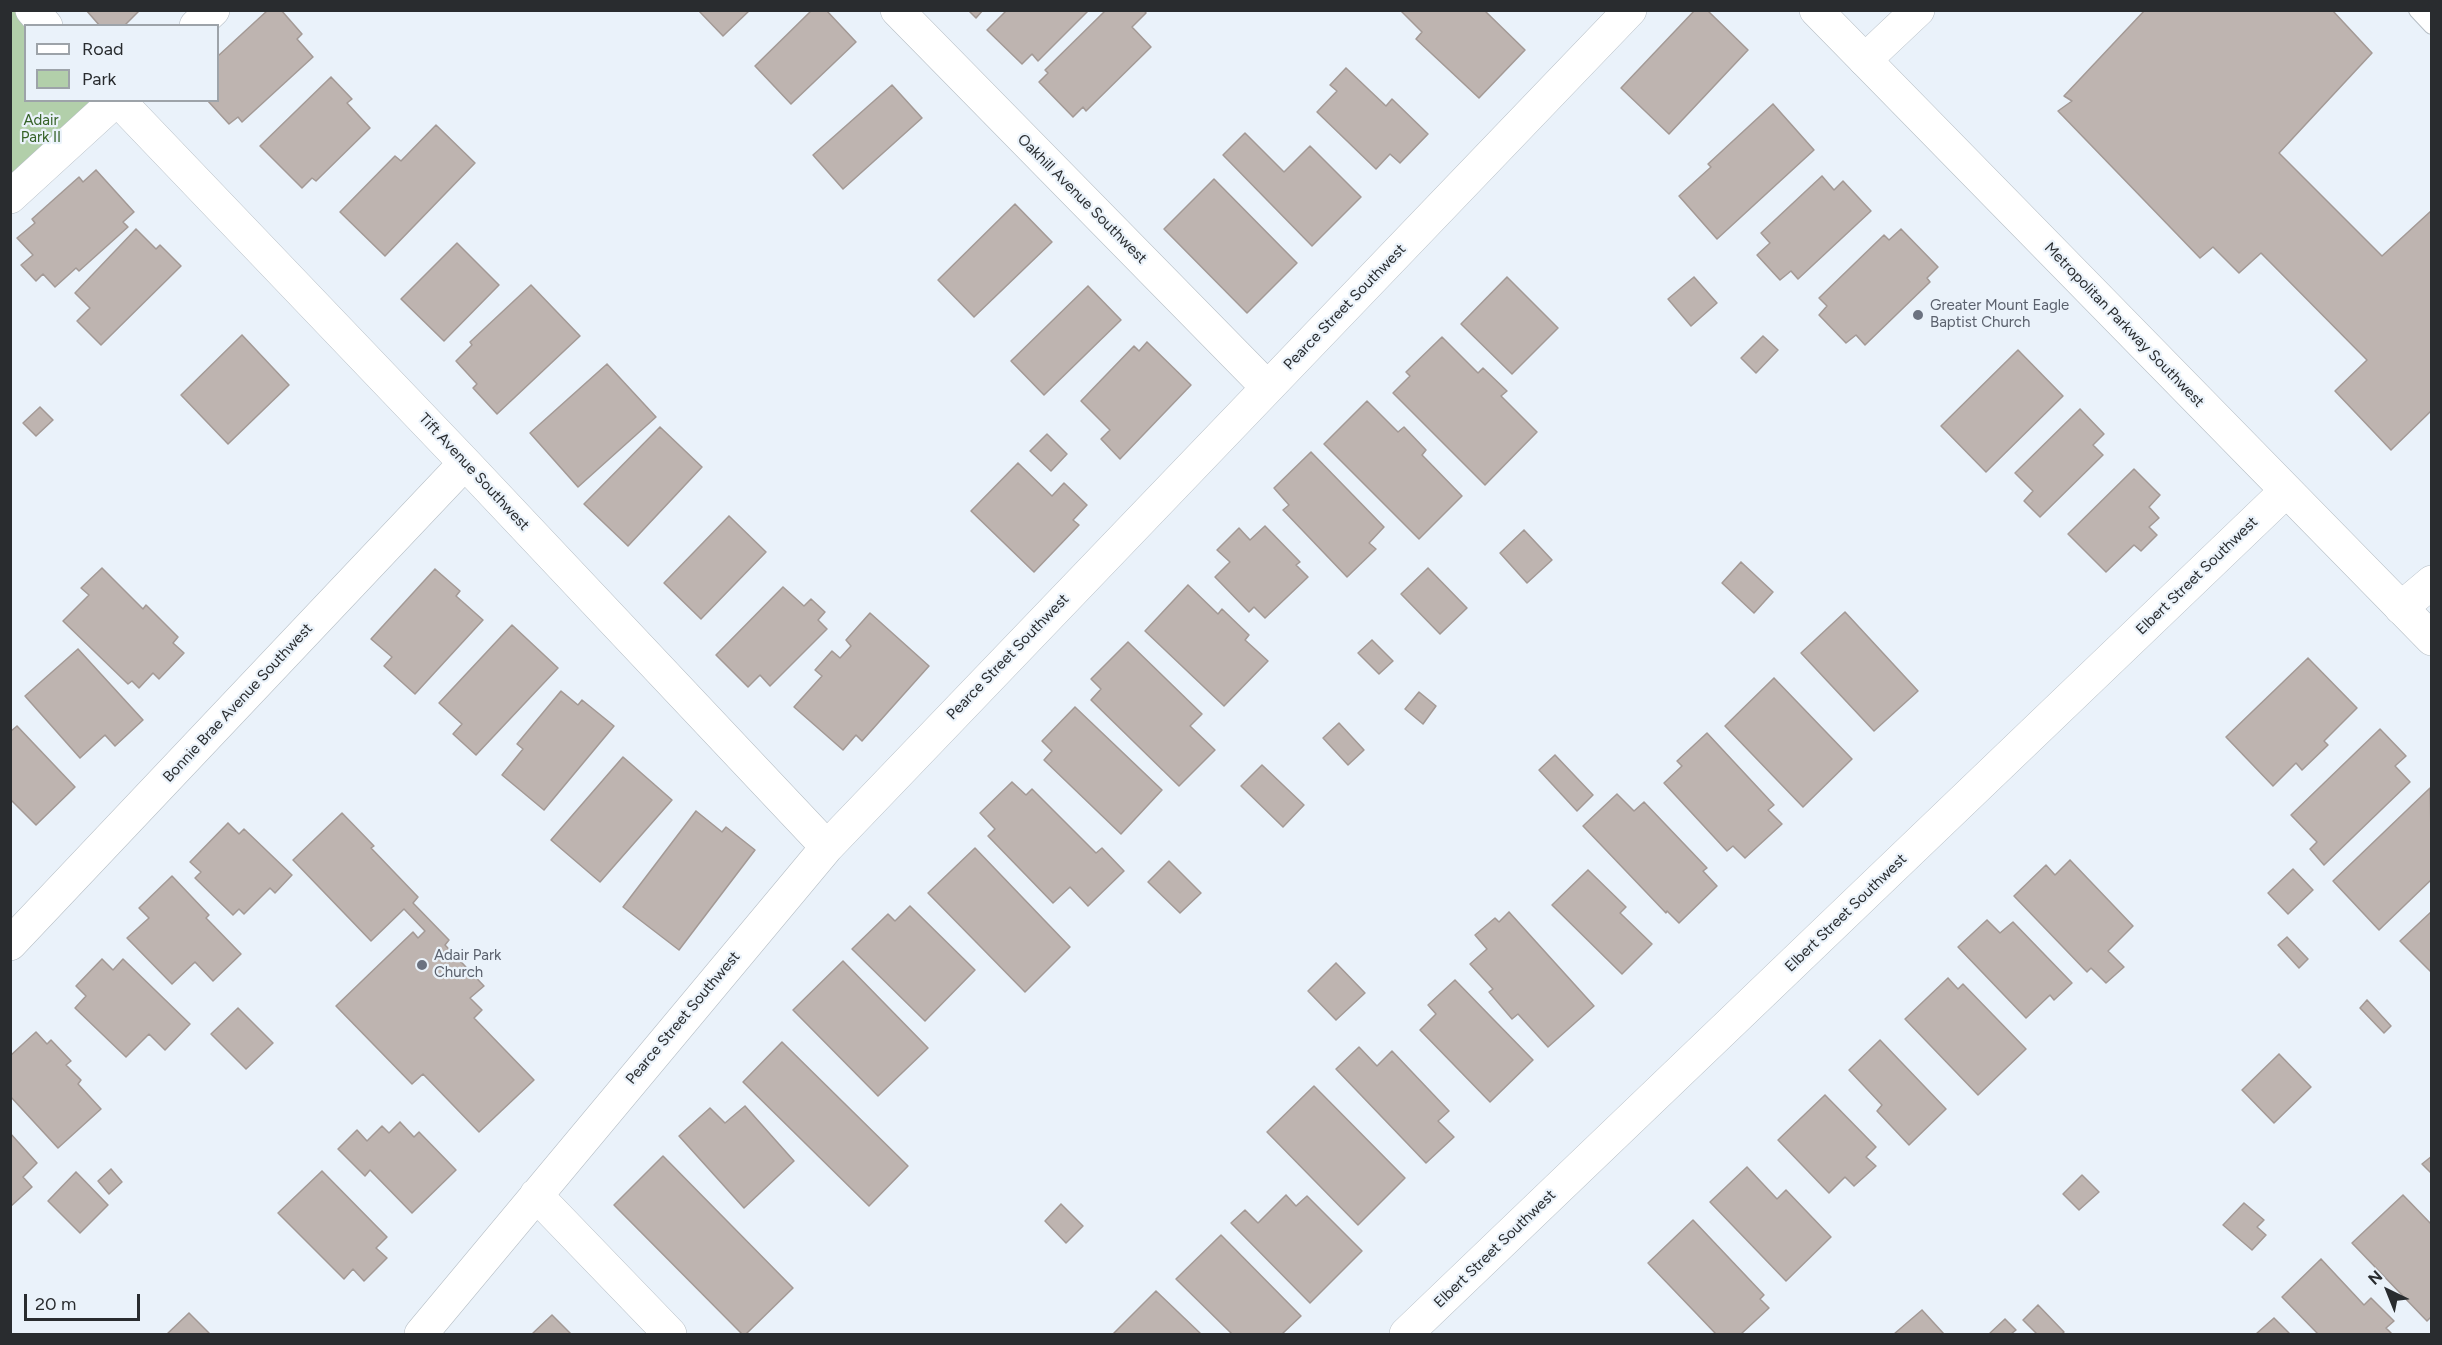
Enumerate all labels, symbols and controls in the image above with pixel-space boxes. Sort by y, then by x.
legend [24,24,219,102]
text: Road [82,38,123,60]
text: Park [82,68,116,90]
park label: Adair Park II [21,112,61,147]
street label: Oakhill Avenue Southwest [1013,130,1151,268]
street label: Metropolitan Parkway Southwest [2040,239,2208,411]
street label: Pearce Street Southwest [1280,240,1410,374]
place label: Greater Mount Eagle Baptist Church [1930,297,2069,332]
marker: Greater Mount Eagle Baptist Church [1911,308,1925,322]
street label: Tift Avenue Southwest [415,410,533,534]
street label: Elbert Street Southwest [2132,513,2262,639]
street label: Pearce Street Southwest [943,590,1073,724]
street label: Bonnie Brae Avenue Southwest [160,620,316,786]
street label: Elbert Street Southwest [1781,850,1911,976]
place label: Adair Park Church [434,947,501,982]
street label: Pearce Street Southwest [622,948,744,1088]
marker: Adair Park Church [415,958,429,972]
street label: Elbert Street Southwest [1430,1186,1560,1312]
north arrow [2358,1261,2418,1321]
text: N [2364,1266,2386,1289]
scale bar [27,1282,142,1320]
text: 20 m [35,1293,76,1315]

